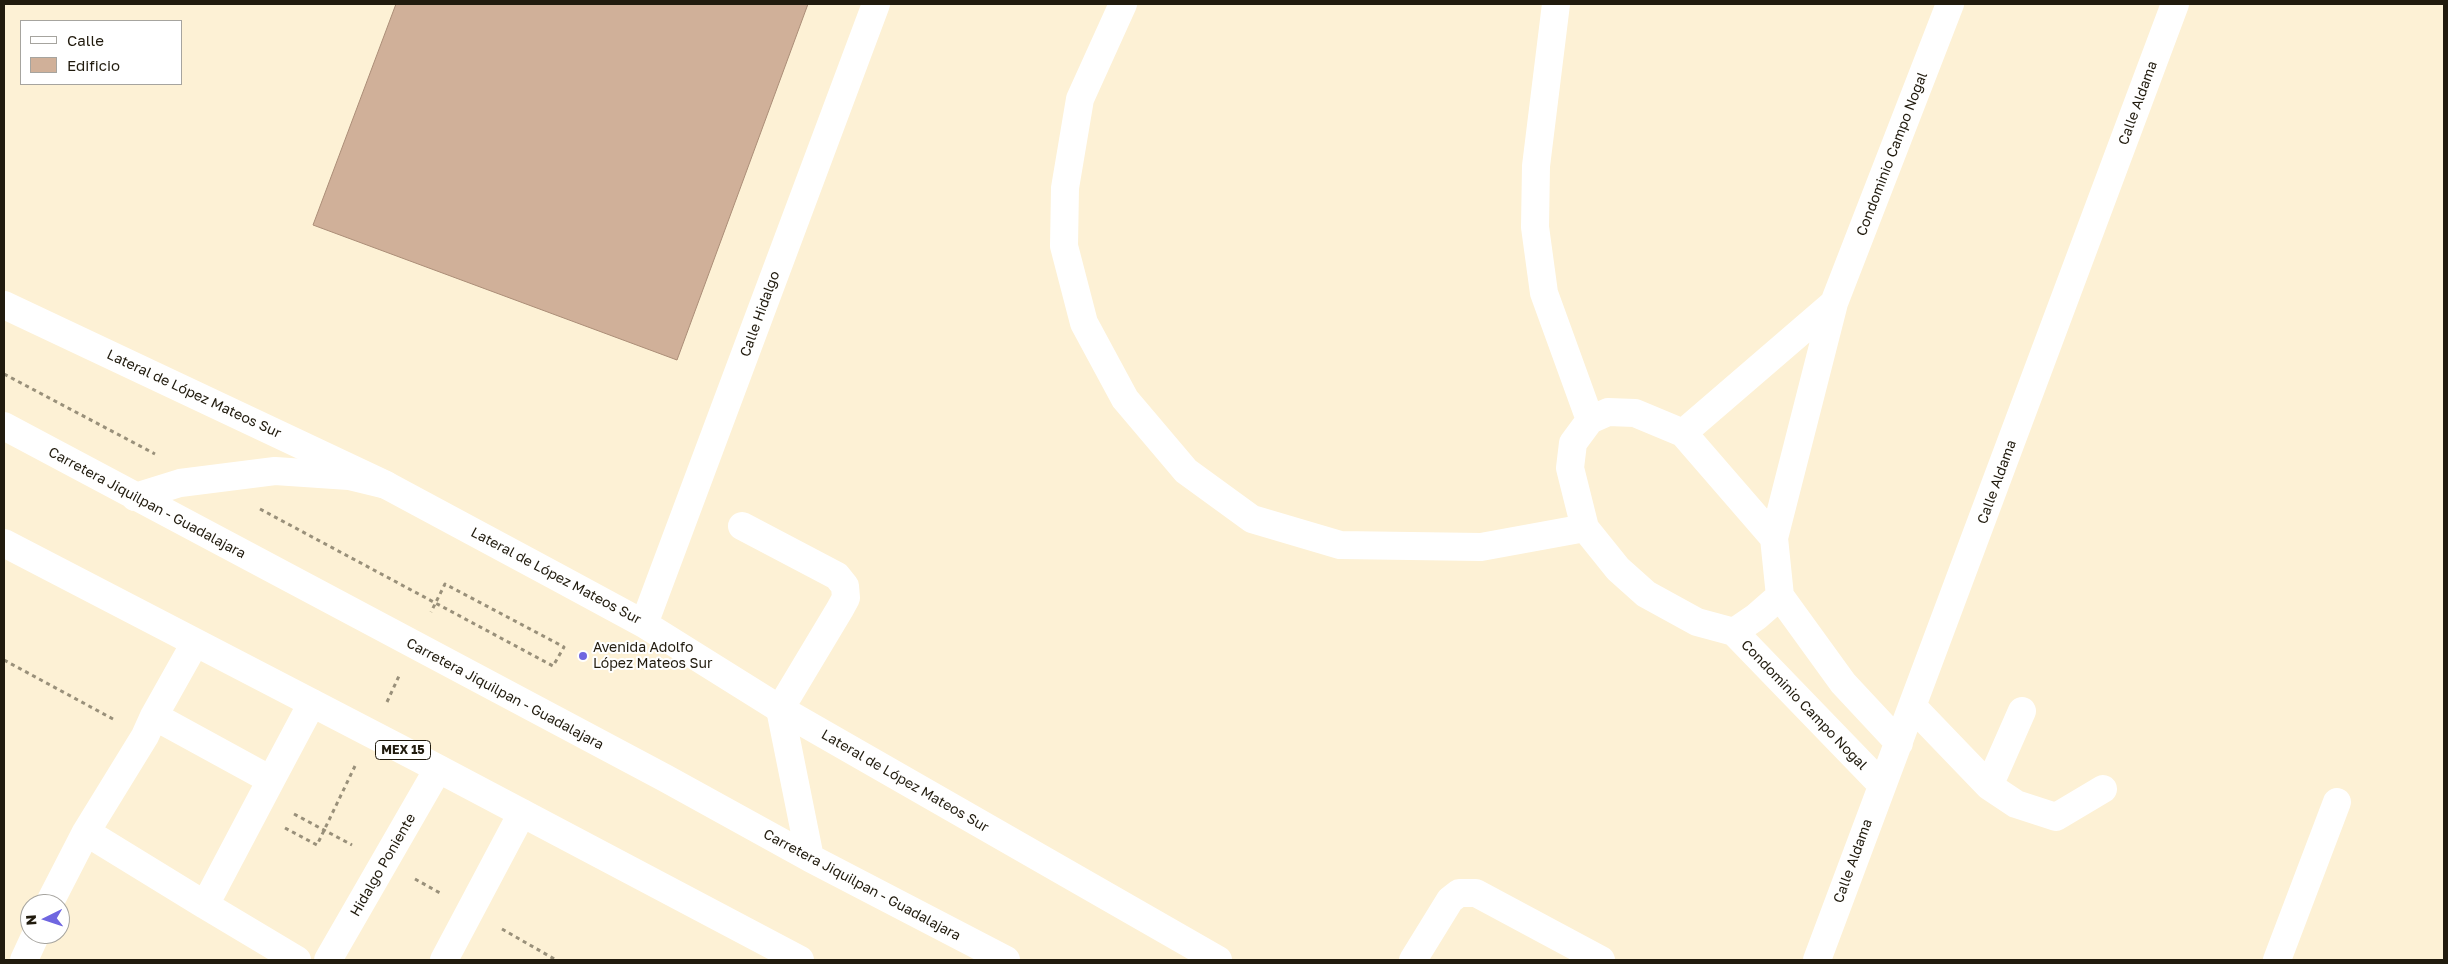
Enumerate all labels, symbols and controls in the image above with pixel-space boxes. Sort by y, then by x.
legend [20,20,182,85]
text: Calle [67,31,104,49]
text: Edificio [67,56,120,74]
street label: Calle Aldama [2115,59,2161,147]
street label: Condominio Campo Nogal [1853,70,1931,238]
street label: Calle Hidalgo [737,269,783,359]
street label: Lateral de López Mateos Sur [104,346,284,442]
street label: Calle Aldama [1974,438,2020,526]
street label: Carretera Jiquilpan - Guadalajara [45,444,249,562]
street label: Lateral de López Mateos Sur [468,524,644,628]
street label: Carretera Jiquilpan - Guadalajara [403,635,607,753]
street label: Condominio Campo Nogal [1737,636,1871,774]
place label: Avenida Adolfo López Mateos Sur [593,640,712,672]
marker: Avenida Adolfo López Mateos Sur [577,650,589,662]
street label: Lateral de López Mateos Sur [818,726,992,836]
road number: MEX 15 [376,740,430,760]
street label: Hidalgo Poniente [347,811,419,919]
street label: Calle Aldama [1830,817,1876,905]
street label: Carretera Jiquilpan - Guadalajara [760,826,964,944]
north arrow [20,894,70,944]
text: N [22,914,39,926]

